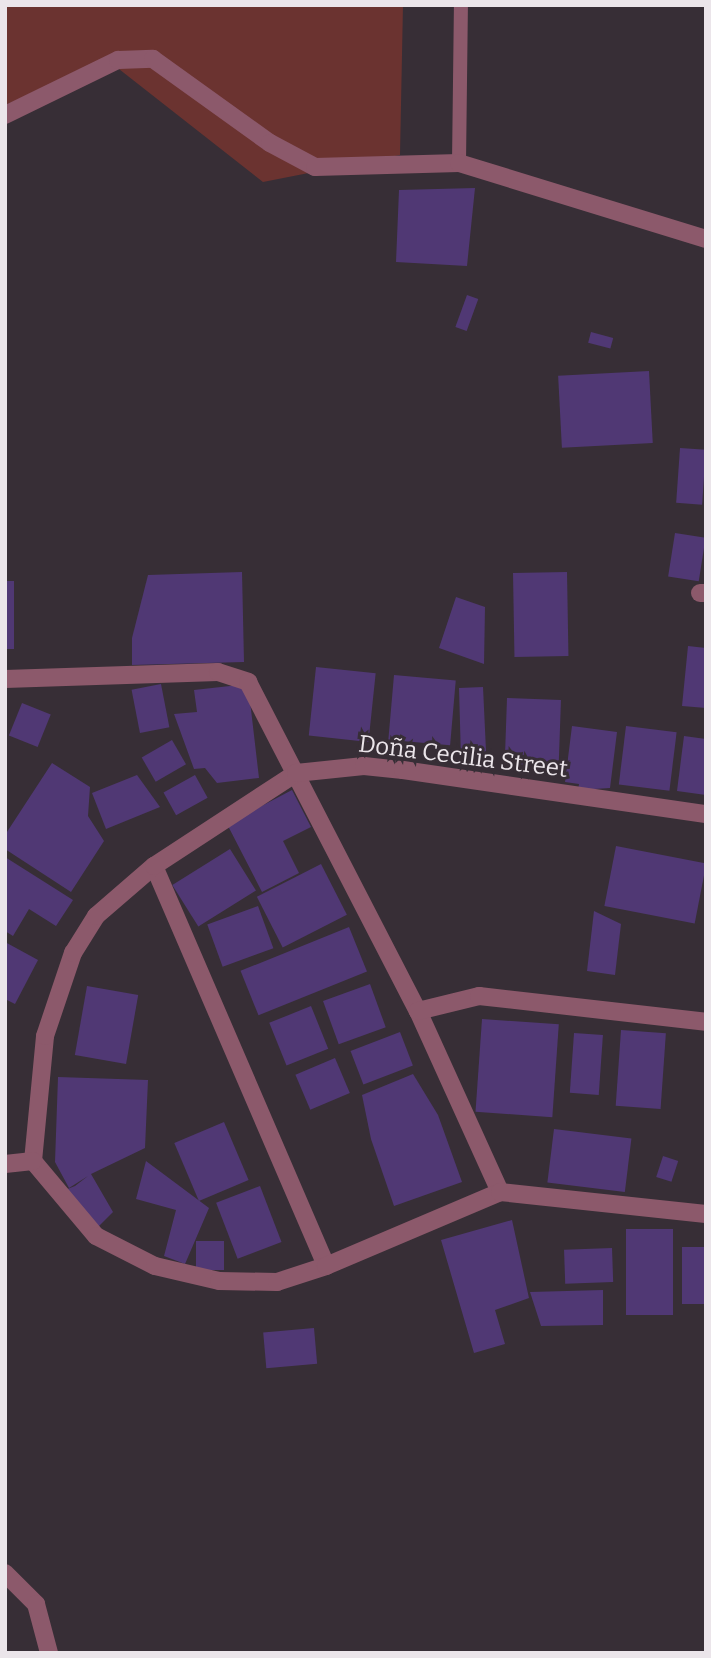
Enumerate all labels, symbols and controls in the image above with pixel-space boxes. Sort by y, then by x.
street label: Doña Cecilia Street [357,730,569,784]

